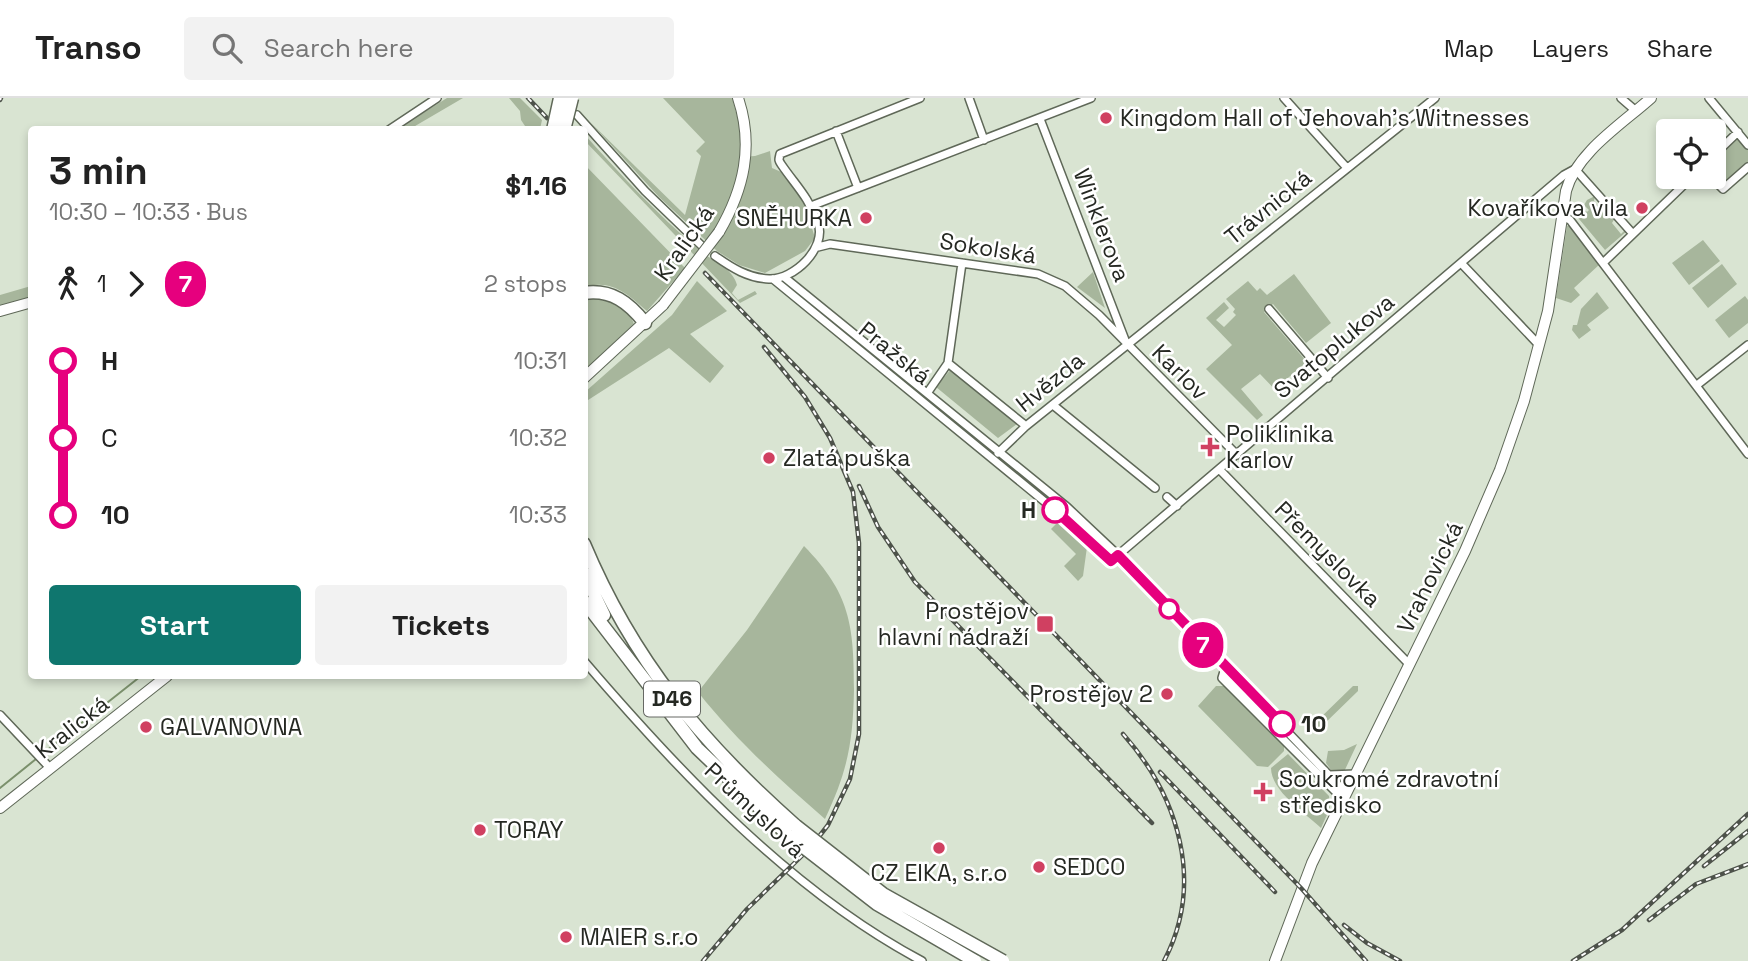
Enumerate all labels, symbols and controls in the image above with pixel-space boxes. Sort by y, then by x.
search box [184,17,674,80]
text: Transo [35,27,142,69]
icon: search [208,29,246,67]
text: Search here [264,31,414,65]
text: Map [1444,33,1494,64]
text: Layers [1532,33,1609,64]
text: Share [1647,33,1713,64]
place label: Kingdom Hall of Jehovah's Witnesses [1120,103,1529,133]
marker: Kingdom Hall of Jehovah's Witnesses [1098,110,1114,126]
map controls [1656,119,1726,189]
button: locate [1656,119,1726,189]
text: 3 min [49,147,148,195]
street label: Trávnická [1218,163,1318,251]
street label: Winklerova [1067,164,1137,286]
text: $1.16 [505,169,567,203]
place label: Kovaříkova vila [1468,193,1628,223]
text: 10:30 – 10:33 · Bus [49,197,248,227]
street label: Kralická [647,199,721,287]
marker: Kovaříkova vila [1634,200,1650,216]
place label: SNĚHURKA [736,203,852,233]
marker: SNĚHURKA [858,210,874,226]
street label: Sokolská [938,226,1038,270]
icon: walk [49,265,87,303]
icon: forward [117,265,155,303]
text: 7 [179,268,192,299]
text: 1 [97,269,107,299]
text: 2 stops [484,269,567,299]
street label: Svatoplukova [1268,287,1400,405]
street label: Pražská [853,315,937,391]
street label: Karlov [1145,337,1215,407]
text: H [101,344,118,378]
street label: Hvězda [1010,345,1090,419]
text: 10:31 [514,346,567,376]
place label: Poliklinika Karlov [1226,419,1334,475]
text: C [101,421,118,455]
text: 10:32 [509,423,567,453]
marker: Poliklinika Karlov [1200,437,1220,457]
place label: Zlatá puška [783,443,910,473]
marker: Zlatá puška [761,450,777,466]
street label: Přemyslovka [1268,494,1388,614]
place label: H [1021,495,1036,525]
marker: H [1042,497,1068,523]
text: 10 [101,498,130,532]
text: 10:33 [509,500,567,530]
street label: Vrahovická [1390,516,1470,638]
button: Start [49,585,301,665]
button: Tickets [315,585,567,665]
place label: Prostějov hlavní nádraží [878,596,1029,652]
unlabelled marker [1159,599,1179,619]
marker: Prostějov hlavní nádraží [1035,614,1055,634]
line badge: 7 [1180,622,1226,668]
text: 7 [1196,629,1210,660]
place label: Prostějov 2 [1029,679,1153,709]
road number: D46 [644,682,700,716]
marker: Prostějov 2 [1159,686,1175,702]
street label: Kralická [29,689,115,765]
place label: 10 [1301,709,1326,739]
marker: 10 [1269,711,1295,737]
place label: GALVANOVNA [160,712,302,742]
marker: GALVANOVNA [138,719,154,735]
street label: Průmyslová [698,756,812,864]
place label: Soukromé zdravotní středisko [1279,764,1499,820]
marker: Soukromé zdravotní středisko [1253,782,1273,802]
place label: TORAY [494,815,563,845]
marker: TORAY [472,822,488,838]
marker: CZ EIKA, s.r.o [931,840,947,856]
place label: SEDCO [1053,852,1125,882]
place label: CZ EIKA, s.r.o [871,858,1007,888]
marker: SEDCO [1031,859,1047,875]
place label: MAIER s.r.o [580,922,698,952]
marker: MAIER s.r.o [558,929,574,945]

